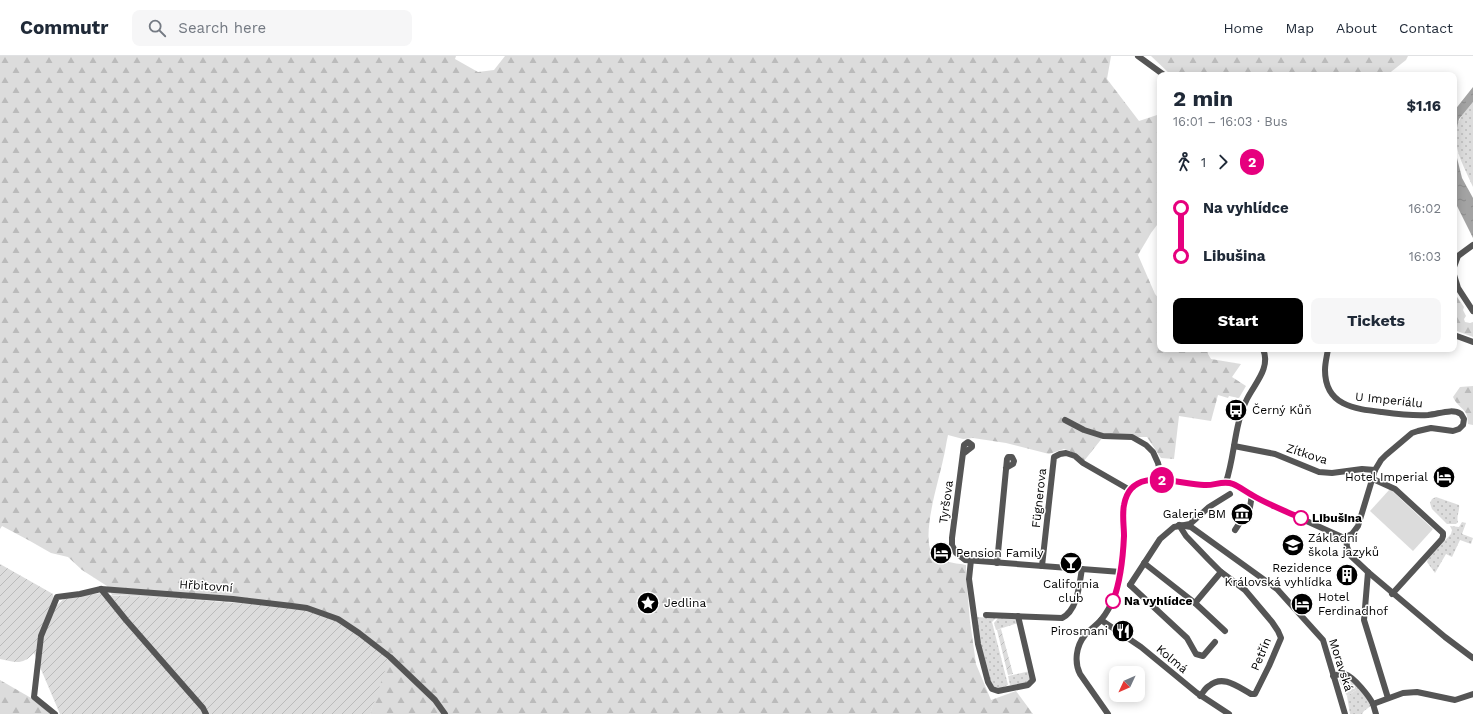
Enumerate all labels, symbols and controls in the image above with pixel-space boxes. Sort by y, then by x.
search box [132,10,412,46]
text: Commutr [20,16,108,39]
icon: search [146,17,168,39]
text: Search here [178,19,266,37]
text: Home [1223,20,1263,36]
text: Map [1285,20,1314,36]
text: About [1336,20,1377,36]
text: Contact [1399,20,1453,36]
text: 2 min [1173,86,1233,111]
text: $1.16 [1406,97,1441,115]
text: 16:01 – 16:03 · Bus [1173,114,1288,129]
icon: walk [1173,151,1195,173]
icon: forward [1212,151,1234,173]
text: 2 [1248,154,1256,170]
text: 1 [1201,155,1206,170]
text: Na vyhlídce [1203,199,1289,217]
text: 16:02 [1409,201,1441,216]
text: Libušina [1203,247,1265,265]
text: 16:03 [1409,249,1441,264]
button: Start [1173,298,1303,344]
button: Tickets [1311,298,1441,344]
street label: U Imperiálu [1354,389,1424,411]
bus stop icon: Černý Kůň [1223,397,1249,423]
place label: Černý Kůň [1252,403,1312,417]
street label: Zítkova [1285,441,1330,467]
hotel icon: Hotel Imperial [1431,464,1457,490]
street label: Fügnerova [1029,467,1049,528]
line badge: 2 [1149,467,1175,493]
place label: Hotel Imperial [1345,470,1428,484]
text: 2 [1158,472,1166,488]
street label: Tyršova [936,479,956,525]
museum icon: Galerie BM [1229,501,1255,527]
place label: Galerie BM [1163,507,1226,521]
marker: Libušina [1293,510,1309,526]
place label: Libušina [1312,511,1362,525]
place label: Základní škola jazyků [1308,531,1379,559]
school or university icon: Základní škola jazyků [1280,532,1306,558]
hotel icon: Pension Family [928,540,954,566]
place label: Pension Family [956,546,1044,560]
bar icon: California club [1058,550,1084,576]
place label: Rezidence Královská vyhlídka [1225,561,1332,589]
building icon: Rezidence Královská vyhlídka [1334,562,1360,588]
street label: Hřbitovní [179,577,233,595]
place label: California club [1043,577,1099,605]
place icon: Jedlina [635,590,661,616]
place label: Hotel Ferdinadhof [1318,590,1388,618]
hotel icon: Hotel Ferdinadhof [1289,591,1315,617]
marker: Na vyhlídce [1105,593,1121,609]
place label: Na vyhlídce [1124,594,1193,608]
place label: Jedlina [664,596,706,610]
restaurant icon: Pirosmani [1110,618,1136,644]
place label: Pirosmani [1050,624,1108,638]
street label: Petřín [1248,635,1274,673]
street label: Moravská [1326,637,1356,693]
street label: Kolmá [1154,642,1191,676]
north arrow [1109,666,1145,702]
map controls [1109,666,1145,702]

